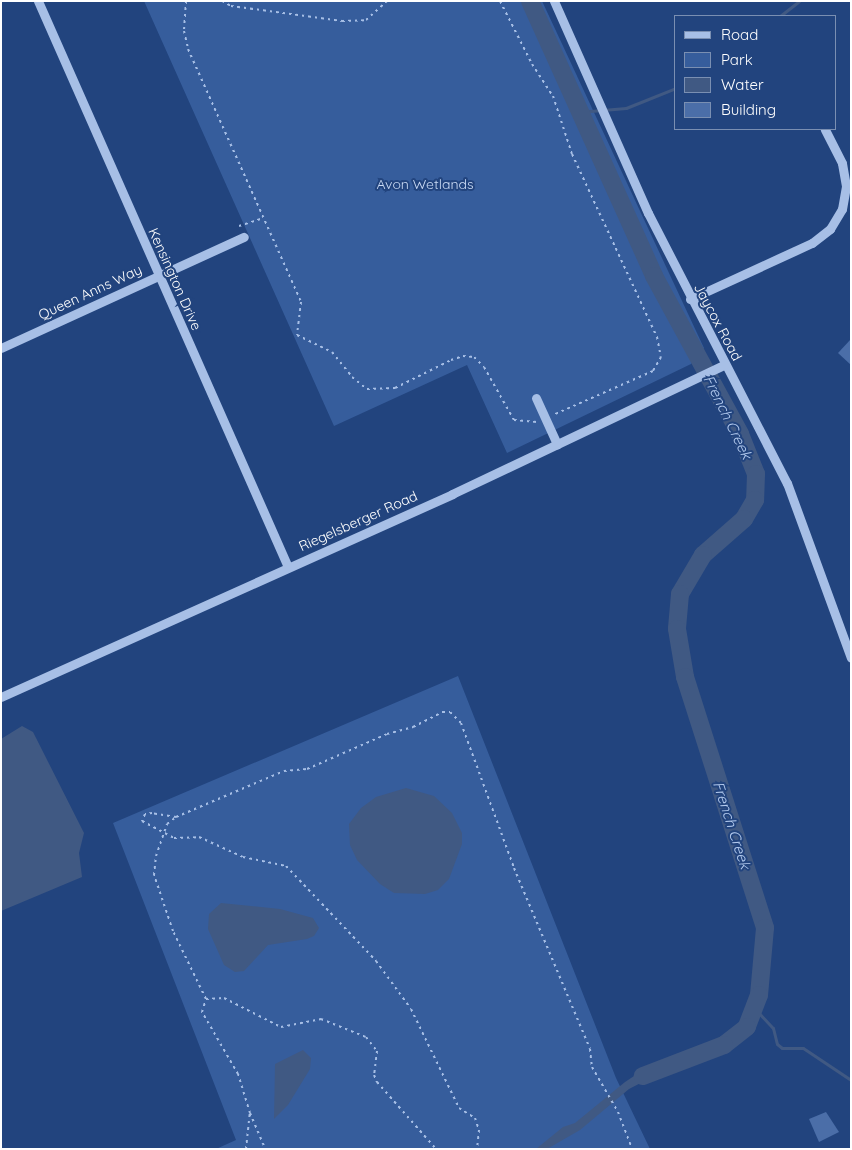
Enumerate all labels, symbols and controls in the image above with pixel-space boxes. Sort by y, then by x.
legend [674,15,837,130]
text: Road [721,25,758,44]
text: Park [721,50,753,69]
text: Water [721,75,764,94]
text: Building [721,100,776,119]
park label: Avon Wetlands [376,176,474,192]
street label: Kensington Drive [145,225,205,333]
street label: Queen Anns Way [36,261,144,323]
street label: Jaycox Road [691,280,745,364]
water label: French Creek [700,372,756,462]
street label: Riegelsberger Road [296,487,420,555]
water label: French Creek [709,779,755,871]

